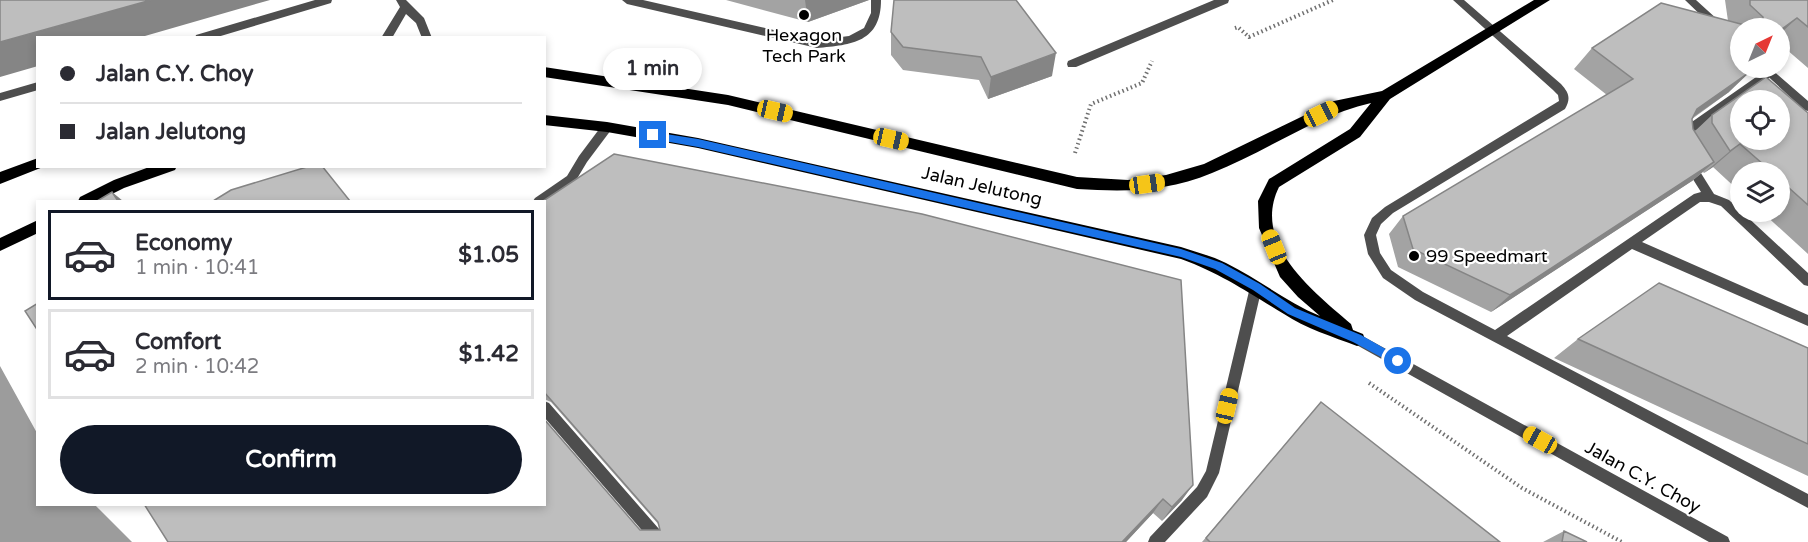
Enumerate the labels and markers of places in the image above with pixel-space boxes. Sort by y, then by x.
marker: Hexagon Tech Park [797,8,811,22]
place label: Hexagon Tech Park [762,24,846,67]
place label: 99 Speedmart [1426,245,1548,267]
marker: 99 Speedmart [1407,249,1421,263]

